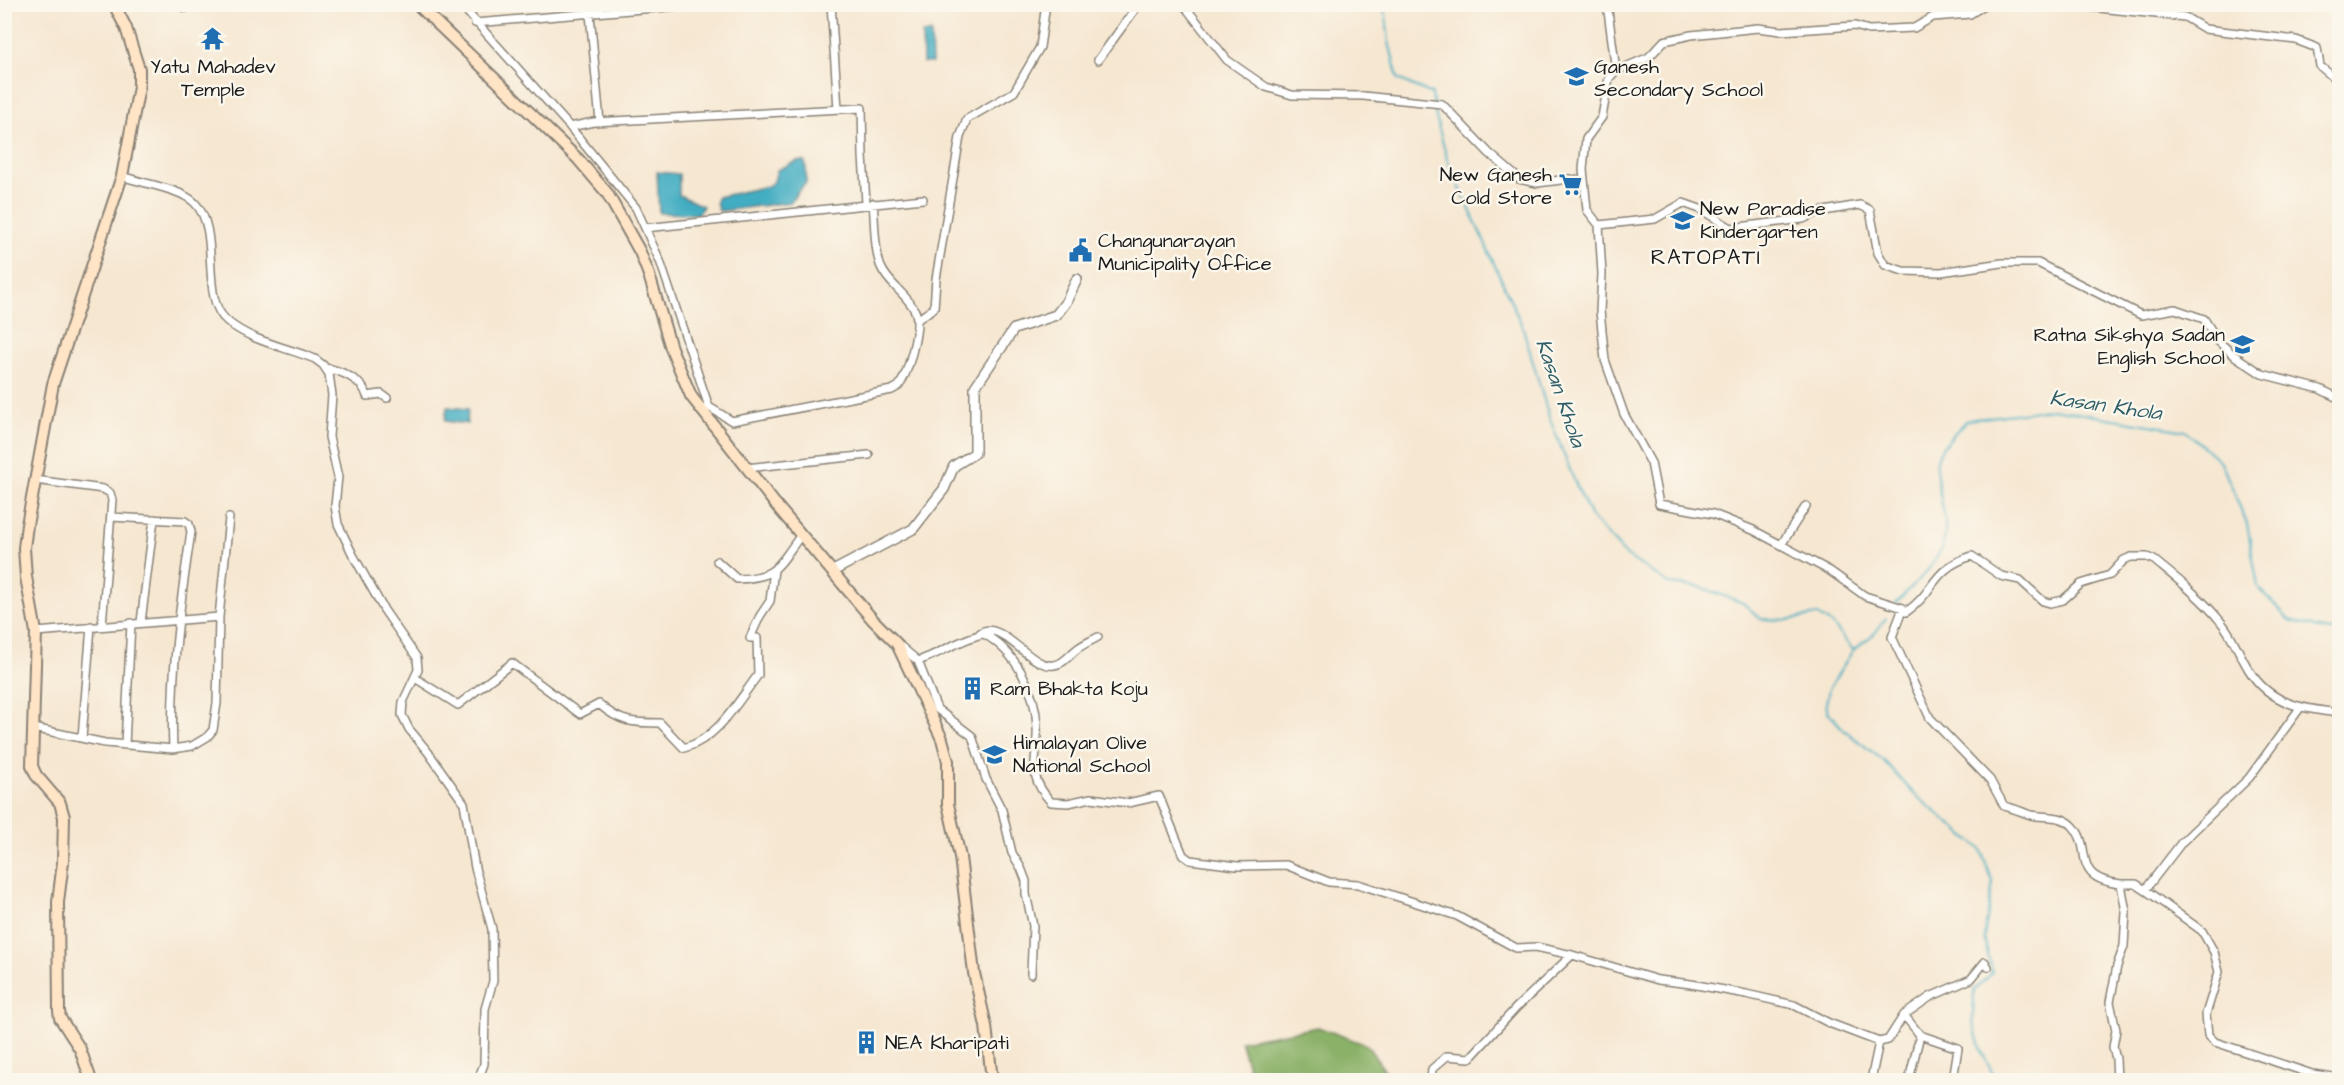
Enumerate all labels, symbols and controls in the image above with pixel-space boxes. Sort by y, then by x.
temple icon: Yatu Mahadev Temple [200,25,226,51]
place label: Yatu Mahadev Temple [150,53,276,104]
place label: Ganesh Secondary School [1594,53,1763,105]
school or university icon: Ganesh Secondary School [1563,64,1589,90]
place label: New Ganesh Cold Store [1440,161,1552,212]
supermarket icon: New Ganesh Cold Store [1557,172,1583,198]
place label: New Paradise Kindergarten [1700,195,1826,247]
school or university icon: New Paradise Kindergarten [1669,207,1695,233]
place label: Changunarayan Municipality Office [1098,227,1272,279]
public building icon: Changunarayan Municipality Office [1067,238,1093,264]
district label: RATOPATI [1651,243,1761,272]
place label: Ratna Sikshya Sadan English School [2034,321,2225,373]
school or university icon: Ratna Sikshya Sadan English School [2230,332,2256,358]
water label: Kasan Khola [1529,335,1593,452]
water label: Kasan Khola [2048,383,2165,428]
building icon: Ram Bhakta Koju [959,675,985,701]
place label: Ram Bhakta Koju [990,675,1148,703]
place label: Himalayan Olive National School [1013,729,1150,780]
school or university icon: Himalayan Olive National School [982,741,1008,767]
building icon: NEA Kharipati [854,1029,880,1055]
place label: NEA Kharipati [885,1029,1009,1057]

